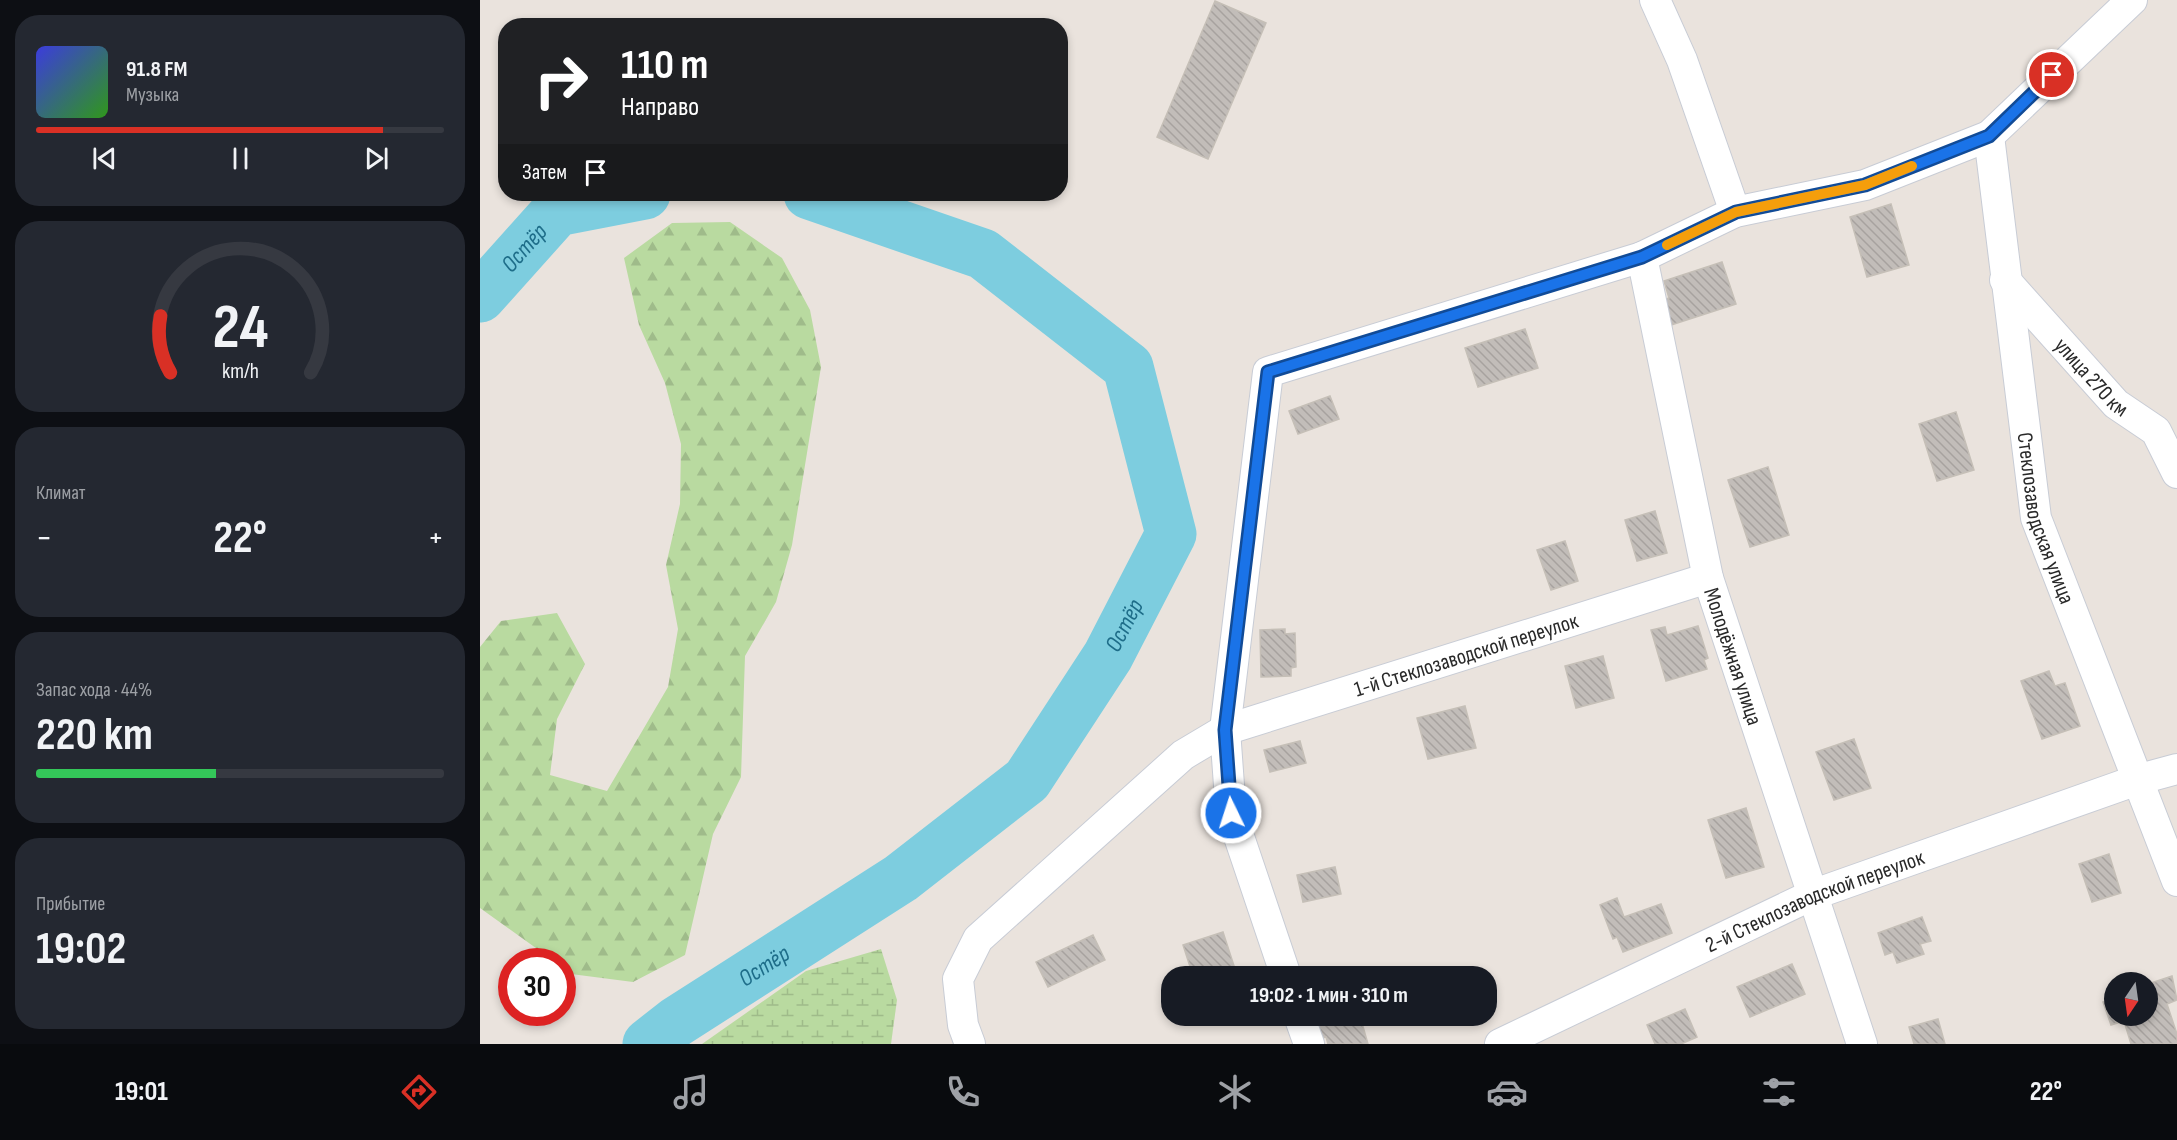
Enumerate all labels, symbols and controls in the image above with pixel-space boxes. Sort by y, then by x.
text: 110 m [621,40,708,91]
icon: right [522,42,600,120]
pin [2026,49,2077,100]
text: 91.8 FM [126,56,187,83]
icon: arrive [2035,58,2068,91]
text: Музыка [126,83,179,107]
text: Направо [621,91,699,123]
icon: previous [88,142,121,175]
icon: pause [224,142,257,175]
icon: next [360,142,393,175]
icon: arrive [579,156,612,189]
text: Затем [522,159,567,186]
water label: Остёр [495,218,554,278]
text: 24 [212,291,268,366]
street label: улица 270 км [2048,333,2133,423]
text: km/h [221,360,259,385]
street label: Стеклозаводская улица [2011,431,2080,608]
text: Климат [36,481,86,505]
text: 22° [213,511,267,566]
text: − [36,518,52,558]
text: + [428,518,444,558]
street label: Молодёжная улица [1697,584,1768,729]
water label: Остёр [1099,594,1150,657]
street label: 1-й Стеклозаводской переулок [1351,608,1582,704]
text: Запас хода · 44% [36,678,152,702]
text: 220 km [36,708,153,763]
position arrow [1199,781,1263,845]
street label: 2-й Стеклозаводской переулок [1701,844,1928,959]
text: Прибытие [36,892,105,916]
text: 19:02 [36,922,126,977]
water label: Остёр [733,939,795,993]
speed limit sign: 30 [498,948,576,1026]
north arrow [2104,972,2158,1026]
map controls [2104,972,2158,1026]
text: 19:02 · 1 мин · 310 m [1250,982,1408,1009]
icon: directions [398,1071,440,1113]
icon: music [670,1071,712,1113]
icon: phone [942,1071,984,1113]
icon: climate [1214,1071,1256,1113]
icon: car [1486,1071,1528,1113]
icon: filters [1758,1071,1800,1113]
text: 19:01 [115,1076,168,1108]
text: 22° [2030,1076,2062,1108]

